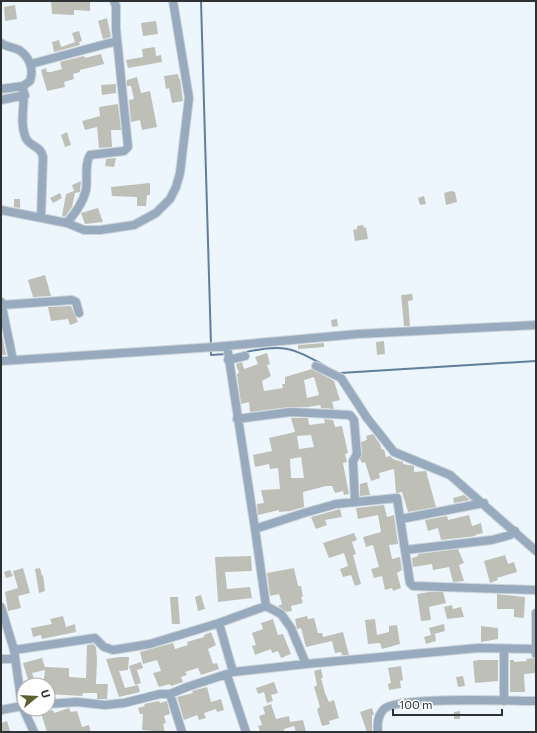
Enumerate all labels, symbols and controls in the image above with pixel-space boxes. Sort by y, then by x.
north arrow [16,677,56,717]
text: U [39,688,53,700]
scale bar [393,691,502,717]
text: 100 m [399,697,433,711]

